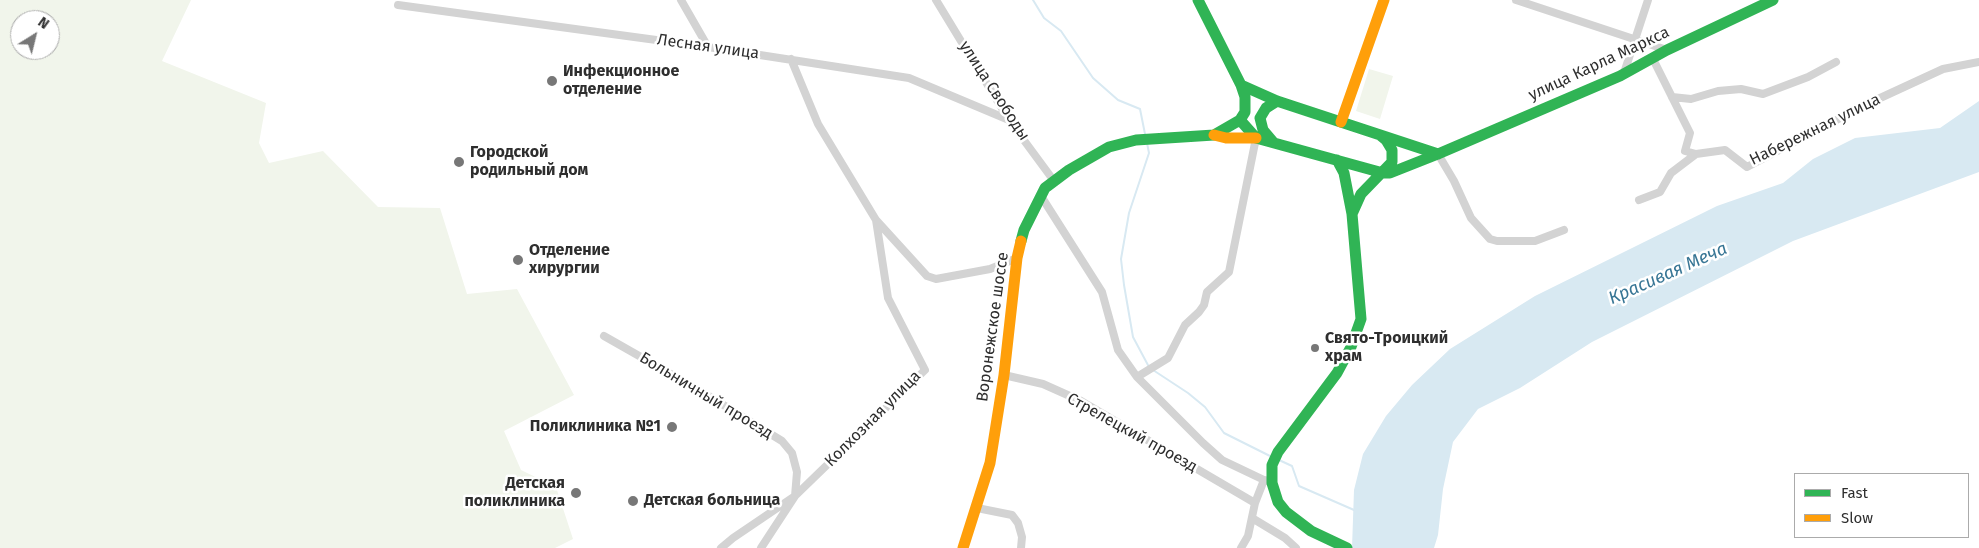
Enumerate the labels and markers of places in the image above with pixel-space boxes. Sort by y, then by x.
place label: Инфекционное отделение [563,62,679,100]
marker: Инфекционное отделение [545,74,559,88]
place label: Городской родильный дом [470,143,588,181]
marker: Городской родильный дом [452,155,466,169]
place label: Отделение хирургии [529,241,610,279]
marker: Отделение хирургии [511,253,525,267]
place label: Свято-Троицкий храм [1325,329,1448,367]
marker: Свято-Троицкий храм [1309,342,1321,354]
place label: Поликлиника №1 [530,417,661,437]
marker: Поликлиника №1 [665,420,679,434]
place label: Детская поликлиника [464,474,565,512]
marker: Детская поликлиника [569,486,583,500]
place label: Детская больница [644,491,780,511]
marker: Детская больница [626,494,640,508]

